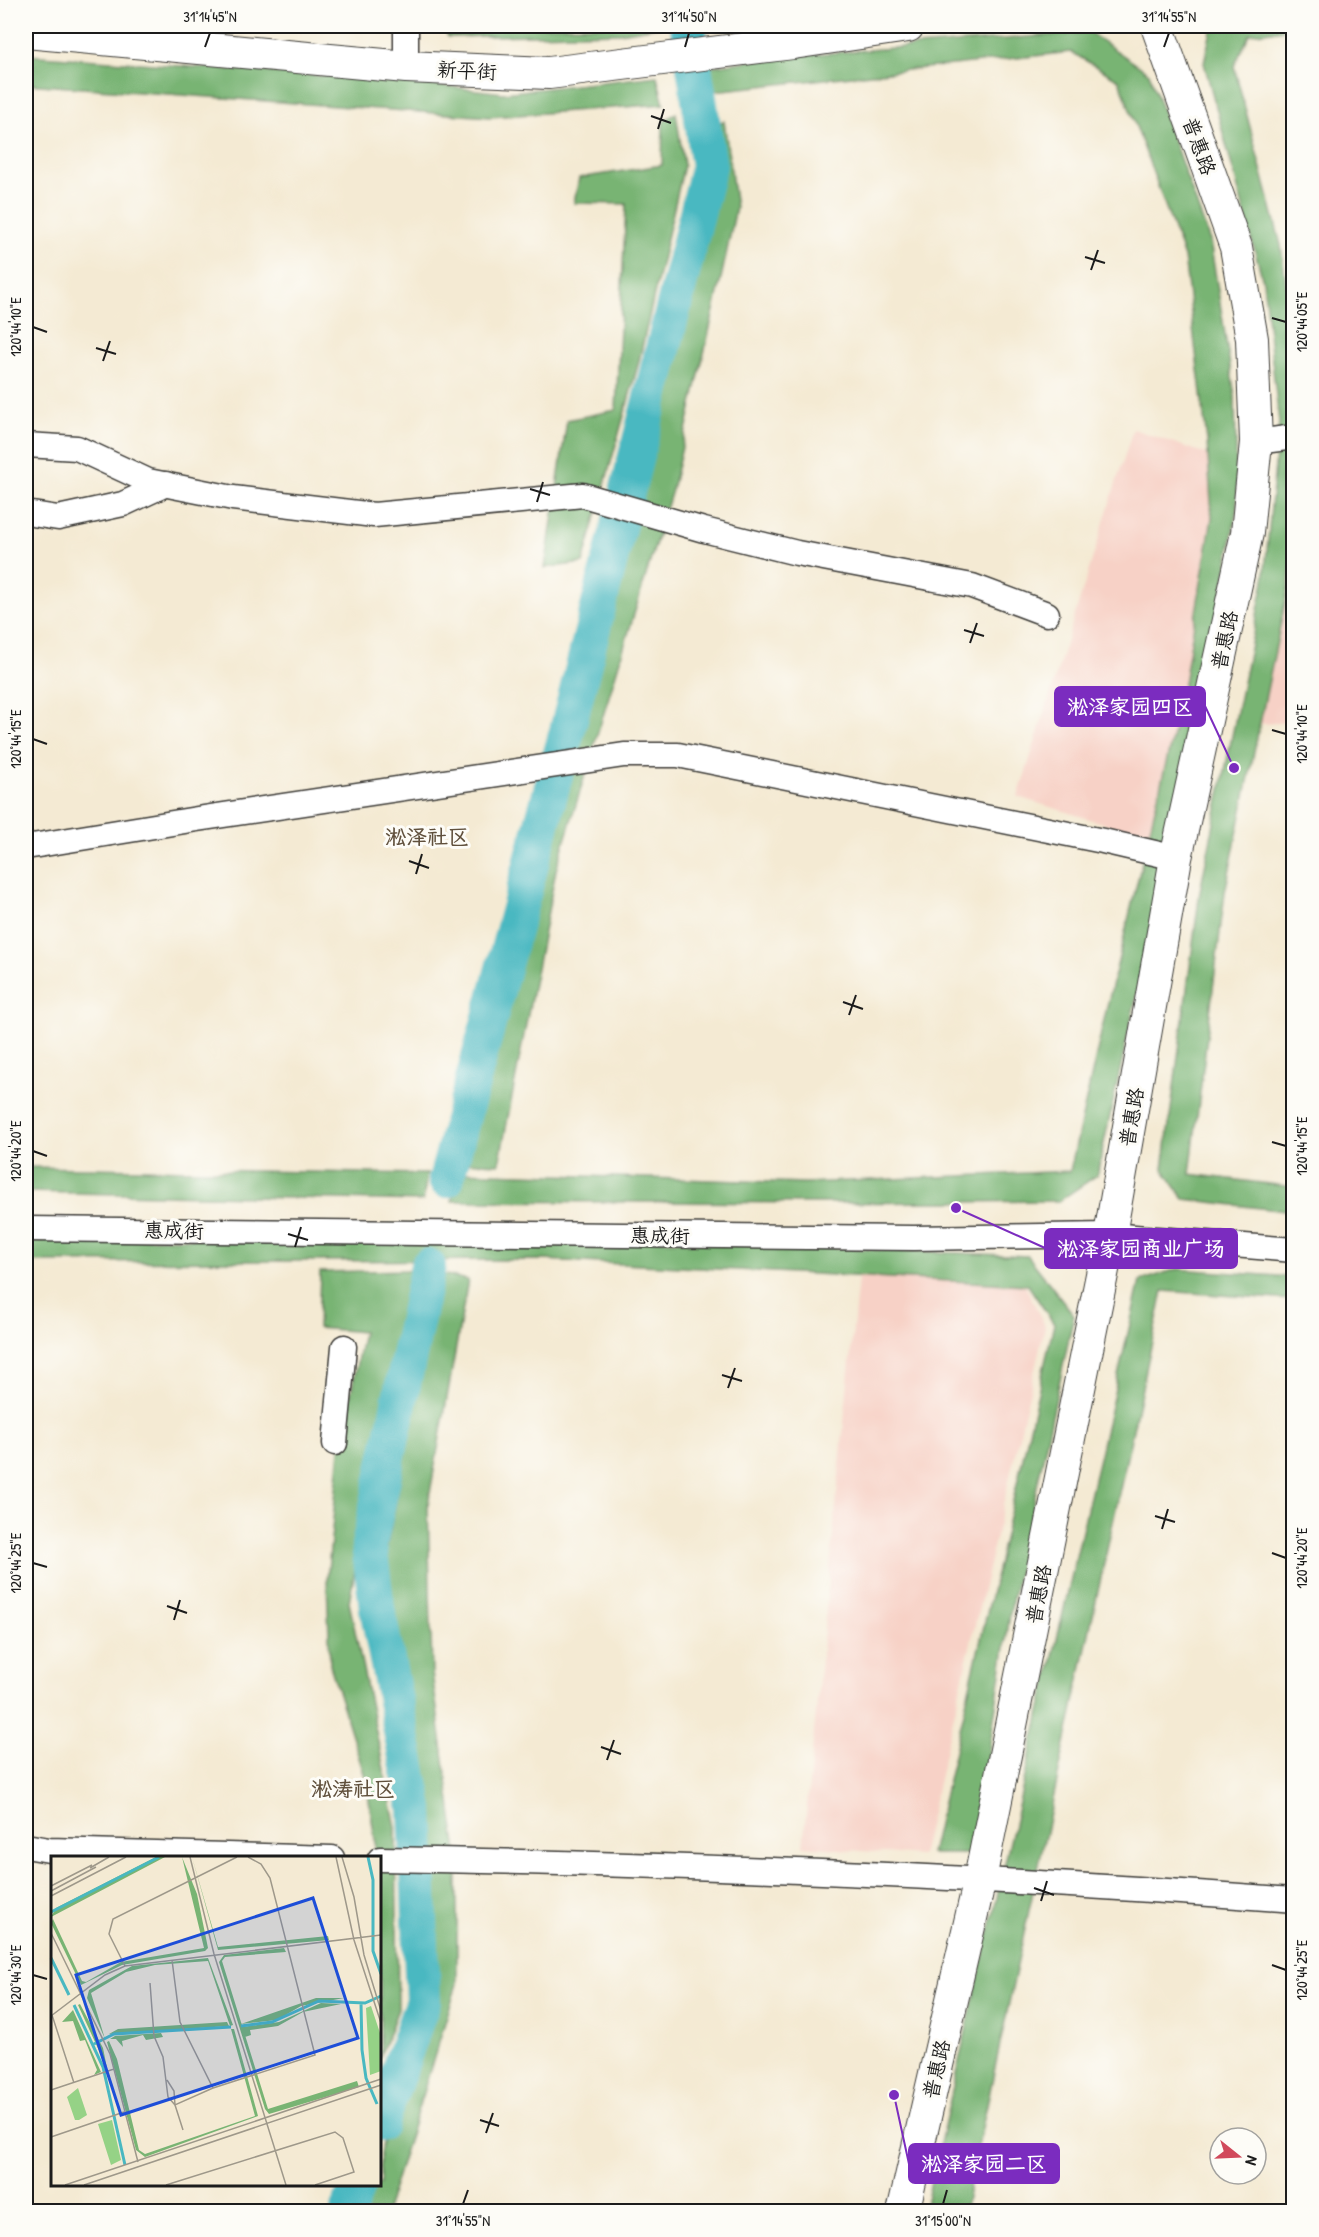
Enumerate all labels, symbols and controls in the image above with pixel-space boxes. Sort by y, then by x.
text: 31°14'45"N [183,6,237,27]
text: 31°14'50"N [662,6,716,27]
text: 31°14'55"N [1142,6,1196,27]
street label: 新平街 [436,55,498,85]
street label: 普惠路 [1177,113,1223,180]
text: 120°44'05"E [1291,291,1312,352]
text: 120°44'10"E [5,297,26,357]
street label: 普惠路 [1205,607,1244,672]
callout: 淞泽家园四区 [1055,687,1205,726]
text: 淞泽家园四区 [1067,692,1193,721]
text: 120°44'10"E [1291,704,1312,764]
text: 120°44'15"E [5,709,26,769]
district label: 淞泽社区 [385,822,469,851]
street label: 普惠路 [1112,1084,1150,1149]
text: 120°44'15"E [1291,1116,1312,1176]
text: 120°44'20"E [5,1120,26,1182]
street label: 惠成街 [144,1216,204,1244]
street label: 惠成街 [630,1221,690,1249]
callout: 淞泽家园商业广场 [1045,1229,1237,1268]
text: 淞泽家园商业广场 [1057,1234,1225,1263]
text: 120°44'20"E [1291,1527,1312,1589]
text: 120°44'25"E [5,1532,26,1593]
street label: 普惠路 [1019,1561,1057,1626]
district label: 淞涛社区 [311,1774,395,1803]
inset map [51,1856,381,2186]
text: 120°44'25"E [1291,1939,1312,2000]
text: 120°44'30"E [5,1944,26,2006]
street label: 普惠路 [916,2036,956,2101]
north arrow [1208,2126,1268,2186]
callout: 淞泽家园二区 [909,2144,1059,2183]
text: 淞泽家园二区 [921,2149,1047,2178]
text: N [1240,2153,1264,2169]
text: 31°14'55"N [436,2210,490,2231]
text: 31°15'00"N [915,2210,971,2231]

